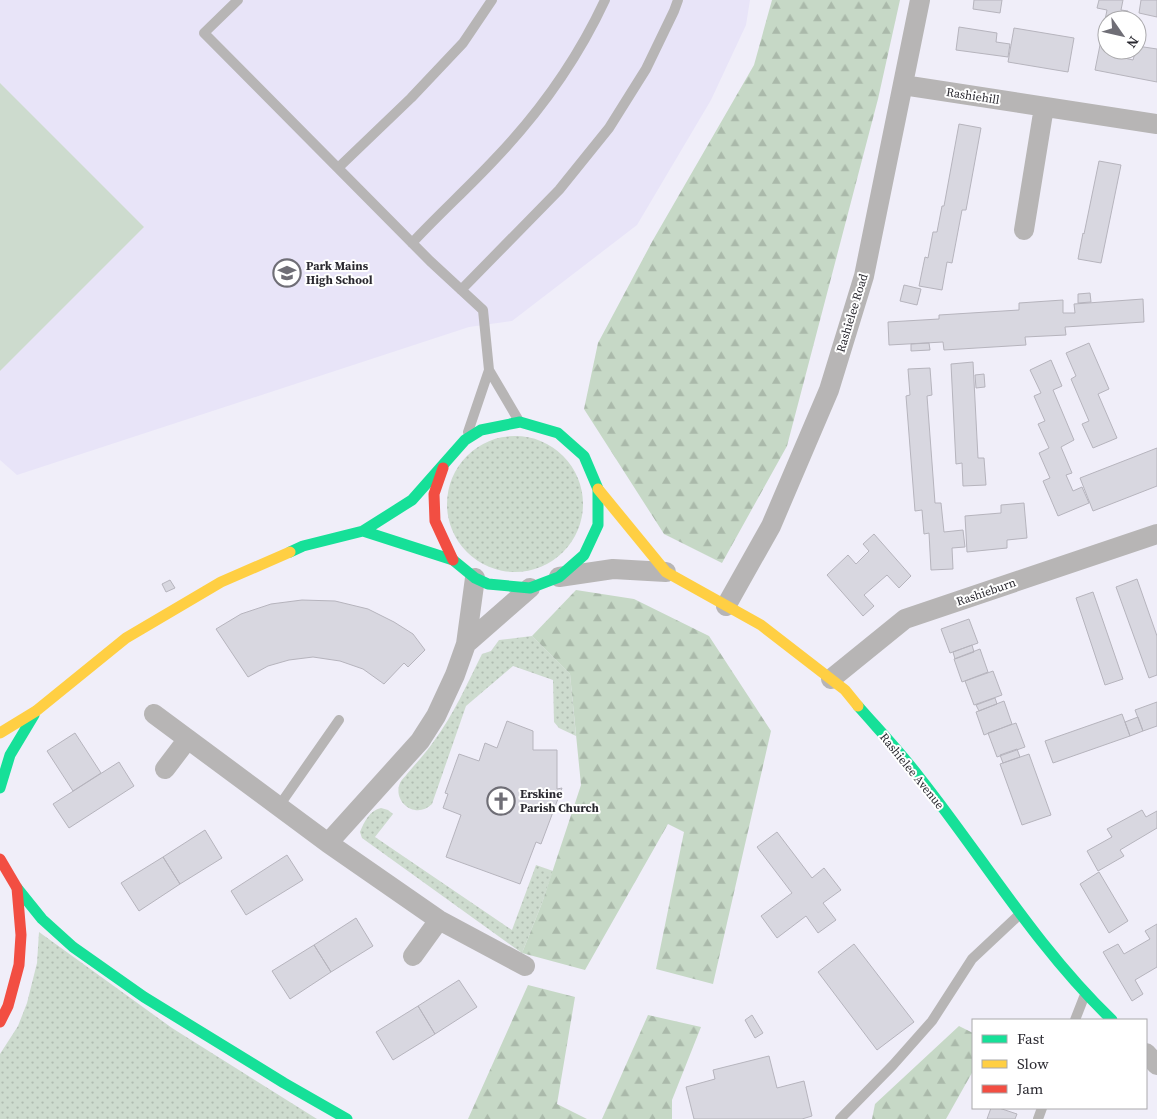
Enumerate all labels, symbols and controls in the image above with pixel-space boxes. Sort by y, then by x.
north arrow [1097,10,1147,60]
text: N [1122,32,1144,52]
street label: Rashiehill [945,84,1001,108]
school or university icon: Park Mains High School [272,258,302,288]
place label: Park Mains High School [306,258,373,288]
street label: Rashielee Road [832,271,872,354]
street label: Rashieburn [954,574,1018,610]
street label: Rashielee Avenue [876,730,948,812]
church icon: Erskine Parish Church [486,786,516,816]
place label: Erskine Parish Church [520,786,599,816]
legend [972,1019,1147,1109]
text: Fast [1017,1028,1044,1049]
text: Slow [1017,1053,1049,1074]
text: Jam [1016,1078,1044,1099]

